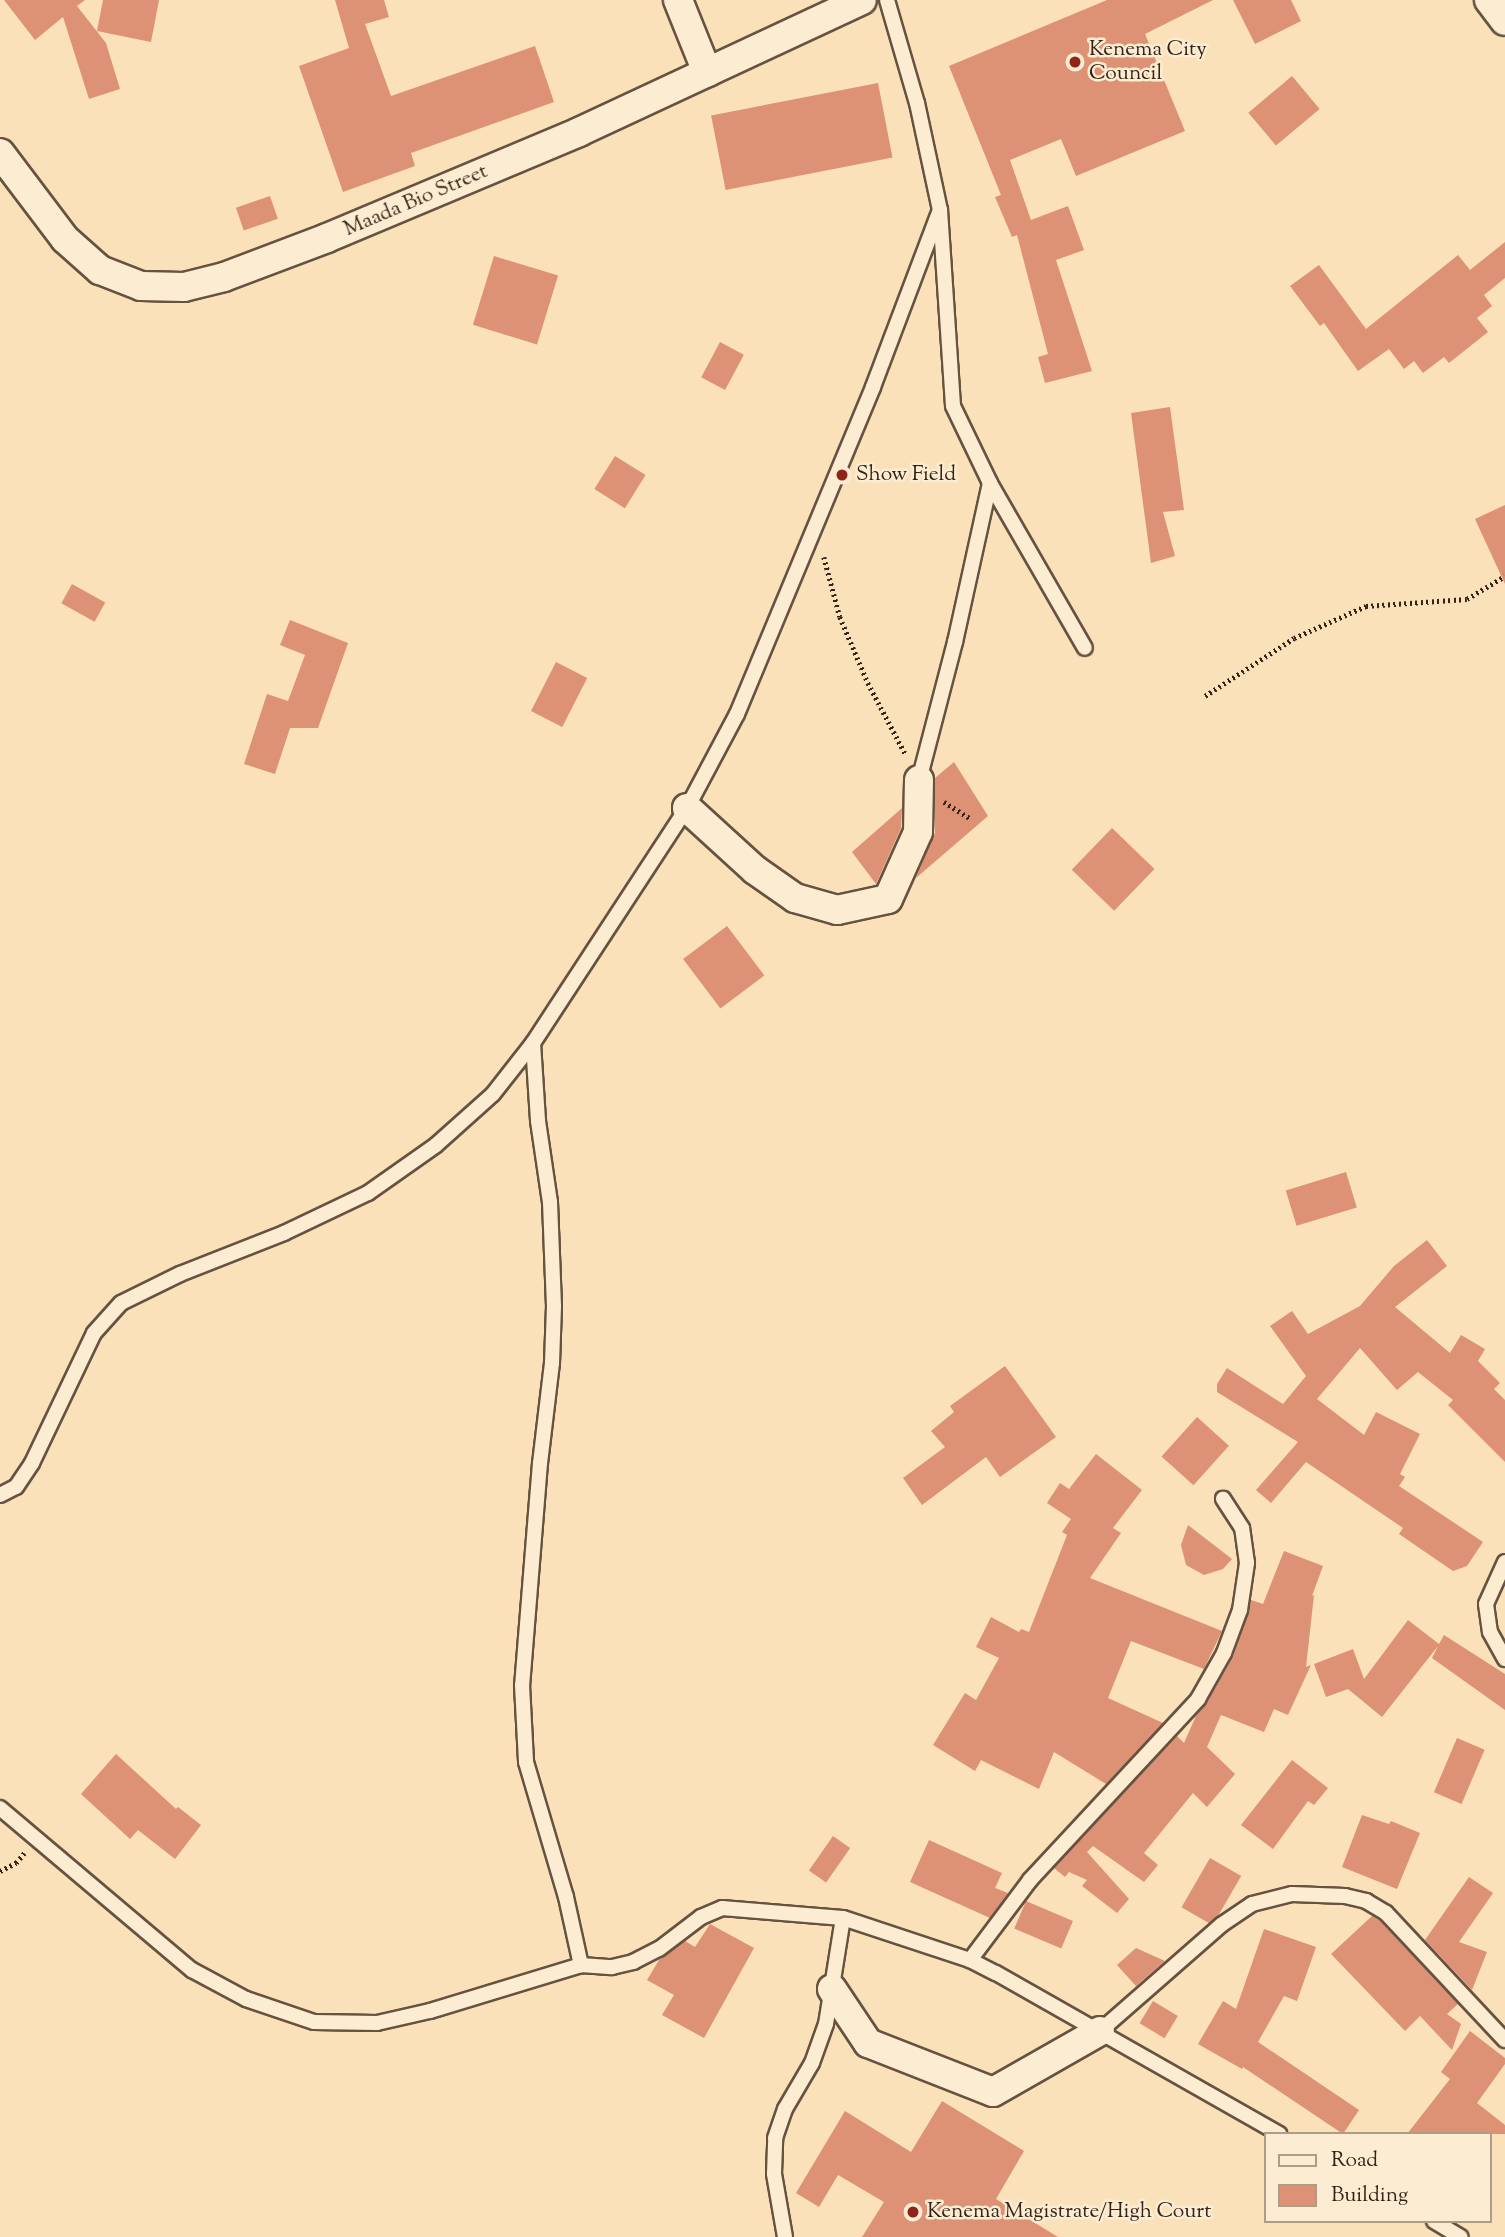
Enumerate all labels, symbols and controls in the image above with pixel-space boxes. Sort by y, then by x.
place label: Kenema City Council [1089,37,1207,87]
marker: Kenema City Council [1067,54,1083,70]
street label: Maada Bio Street [340,159,492,243]
place label: Show Field [856,462,956,488]
marker: Show Field [834,467,850,483]
legend [1264,2132,1491,2223]
text: Road [1331,2146,1378,2176]
text: Building [1331,2181,1408,2211]
place label: Kenema Magistrate/High Court [927,2199,1211,2225]
marker: Kenema Magistrate/High Court [905,2204,921,2220]

